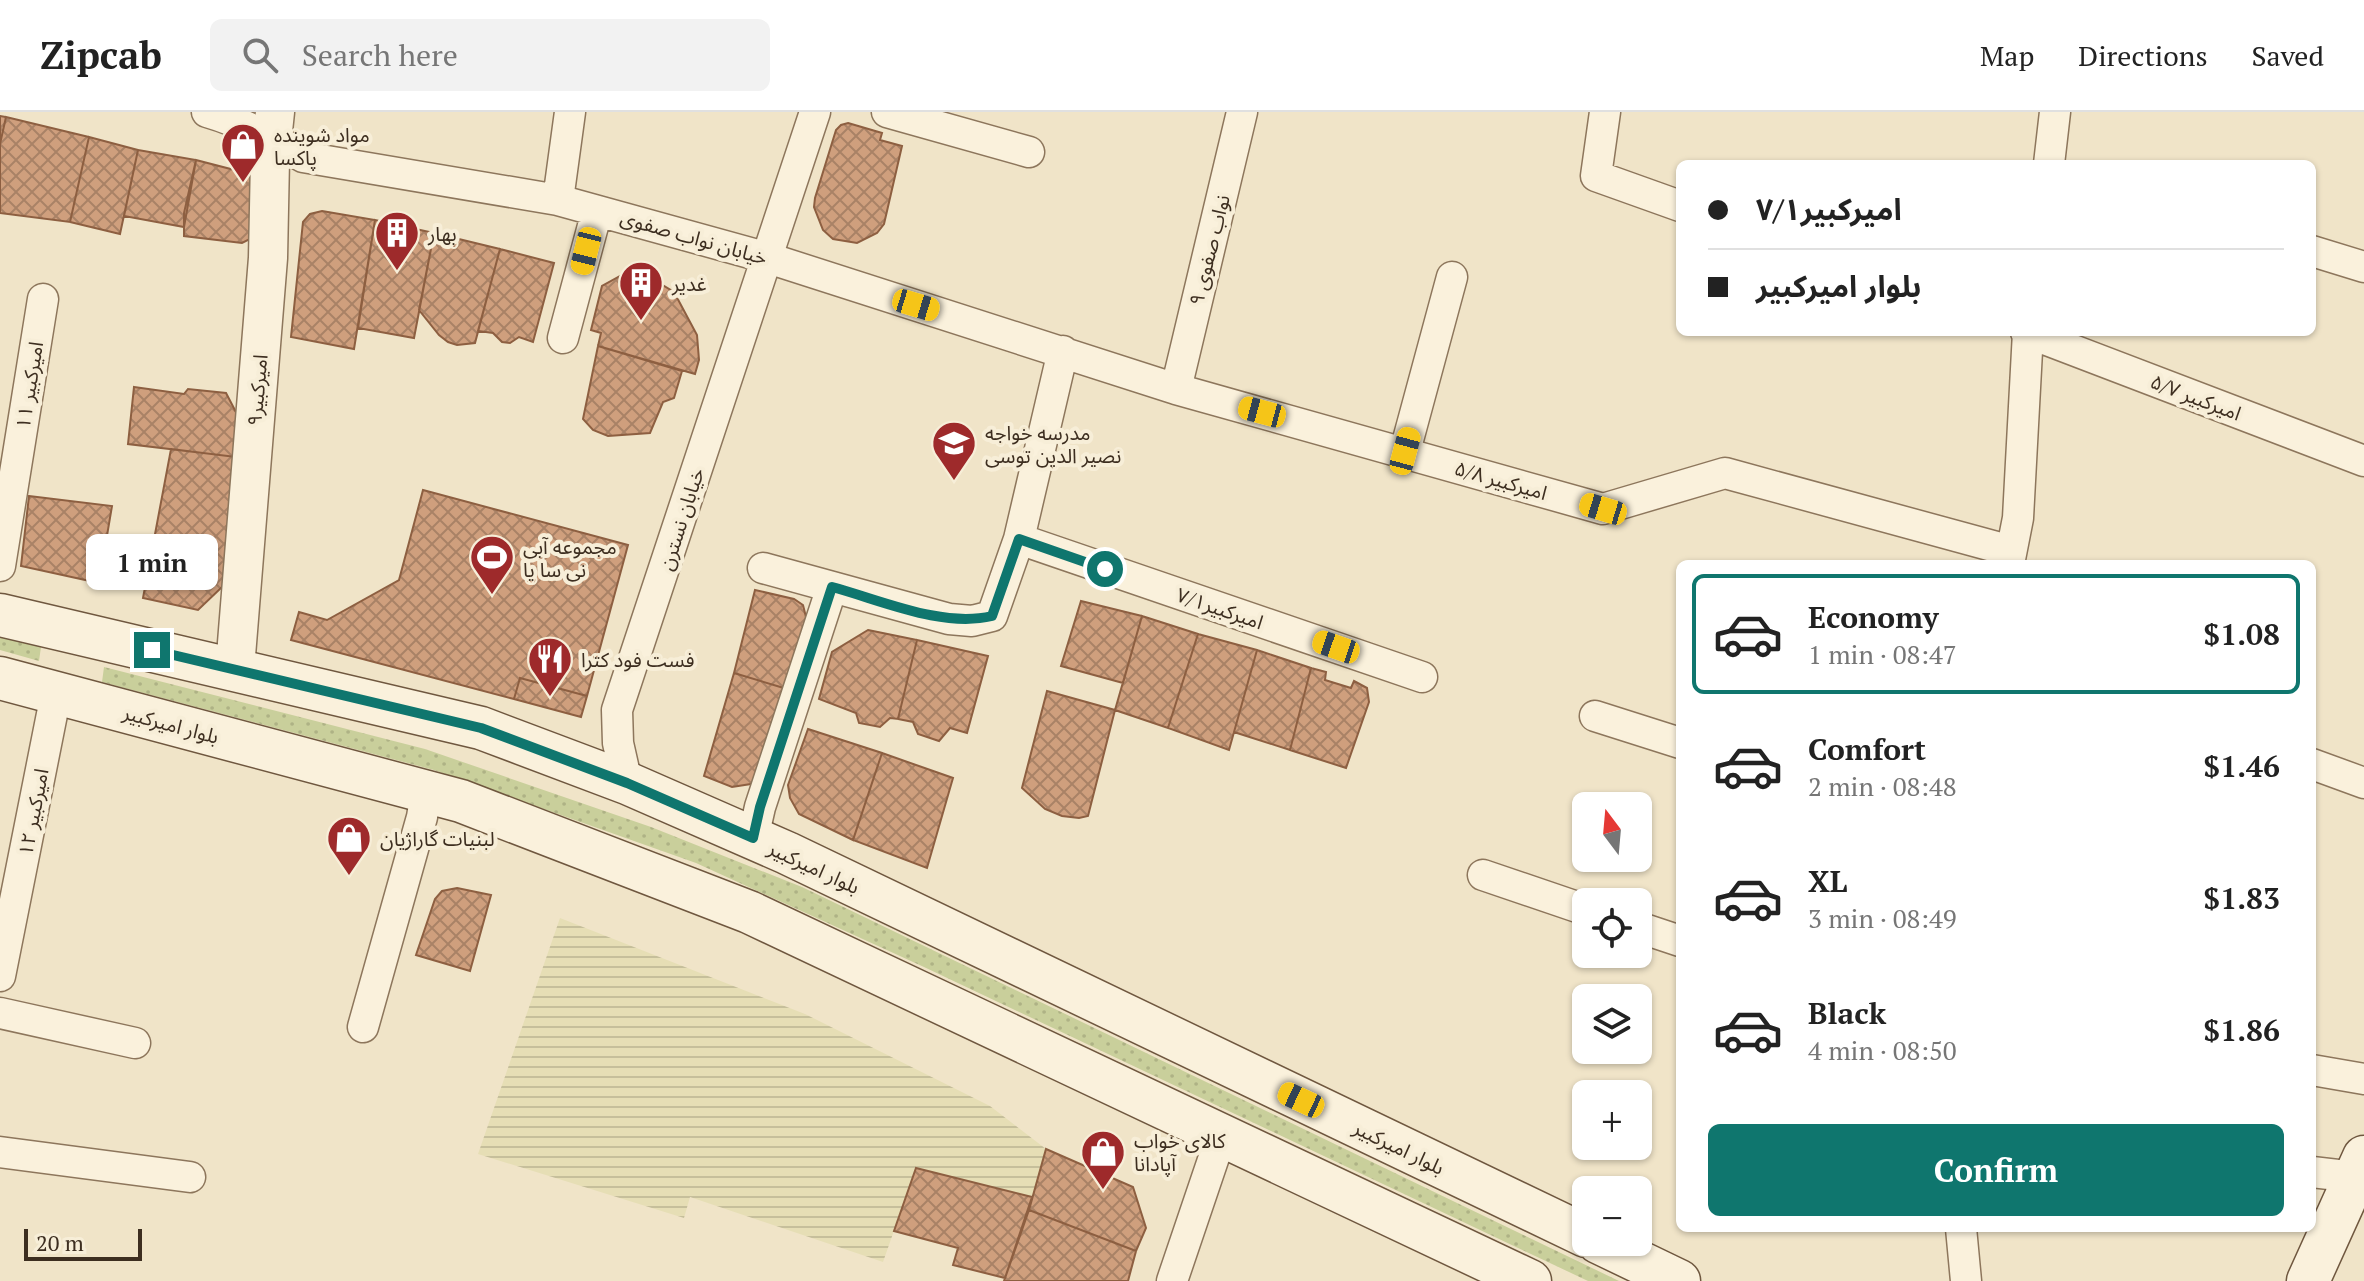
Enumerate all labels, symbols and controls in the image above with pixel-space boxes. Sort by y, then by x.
search box [210,19,770,91]
text: Zipcab [40,30,162,80]
icon: search [238,33,282,77]
text: Search here [302,35,458,75]
text: Map [1980,37,2034,74]
text: Directions [2078,37,2208,74]
text: Saved [2252,37,2324,74]
shop icon: مواد شوینده پاکسا [219,121,267,184]
place label: مواد شوینده پاکسا [274,121,370,171]
text: امیرکبیر۷/۱ [1756,189,1902,229]
street label: نواب صفوی ۹ [1182,192,1236,308]
street label: خیابان نواب صفوی [617,203,771,271]
building icon: بهار [373,209,421,272]
place label: بهار [427,220,457,247]
car [569,225,603,277]
building icon: غدیر [617,259,665,322]
text: بلوار امیرکبیر [1756,266,1921,306]
place label: غدیر [671,270,707,297]
car [890,287,942,323]
street label: امیرکبیر ۱۱ [9,339,49,431]
street label: امیرکبیر۹ [240,353,274,427]
street label: امیرکبیر ۵/۷ [2147,367,2245,427]
car [1236,394,1288,430]
school or university icon: مدرسه خواجه نصیر الدین توسی [930,419,978,482]
place label: مدرسه خواجه نصیر الدین توسی [985,419,1121,469]
car [1387,425,1423,477]
street label: امیرکبیر ۵/۸ [1452,454,1550,506]
street label: خیابان نسترن [652,464,710,574]
car [1577,491,1629,527]
sports icon: مجموعه آبی نی سا یا [468,533,516,596]
place label: مجموعه آبی نی سا یا [523,533,617,583]
callout: 1 min [86,534,218,590]
text: 1 min [116,545,188,579]
route start [1087,551,1123,587]
street label: امیرکبیر۷/۱ [1173,581,1267,635]
text: Economy [1808,597,1939,637]
icon: car [1712,598,1784,670]
text: $1.08 [2203,614,2280,654]
car [1309,628,1363,666]
route end [134,632,170,668]
restaurant icon: فست فود کترا [526,635,574,698]
text: 1 min · 08:47 [1808,637,1957,671]
place label: فست فود کترا [581,646,694,673]
street label: بلوار امیرکبیر [119,698,222,750]
text: Comfort [1808,729,1926,769]
icon: car [1712,730,1784,802]
text: $1.46 [2203,746,2280,786]
street label: امیرکبیر ۱۲ [11,766,55,858]
text: 2 min · 08:48 [1808,769,1957,803]
north arrow [1572,792,1652,872]
map controls [1572,792,1652,1256]
shop icon: لبنیات گاراژیان [325,814,373,877]
place label: لبنیات گاراژیان [380,825,495,852]
street label: بلوار امیرکبیر [763,834,864,900]
text: XL [1808,861,1847,901]
icon: car [1712,862,1784,934]
text: $1.83 [2203,878,2280,918]
button: locate [1572,888,1652,968]
text: 3 min · 08:49 [1808,901,1957,935]
button: layers [1572,984,1652,1064]
text: Black [1808,993,1886,1033]
icon: car [1712,994,1784,1066]
text: $1.86 [2203,1010,2280,1050]
text: 4 min · 08:50 [1808,1033,1957,1067]
car [1274,1079,1328,1121]
button: + [1572,1080,1652,1160]
street label: بلوار امیرکبیر [1348,1113,1449,1181]
button: Confirm [1708,1124,2284,1216]
place label: کالای خواب آپادانا [1134,1127,1226,1177]
shop icon: کالای خواب آپادانا [1079,1128,1127,1191]
button: − [1572,1176,1652,1256]
scale bar [24,1225,142,1261]
text: 20 m [36,1228,84,1257]

